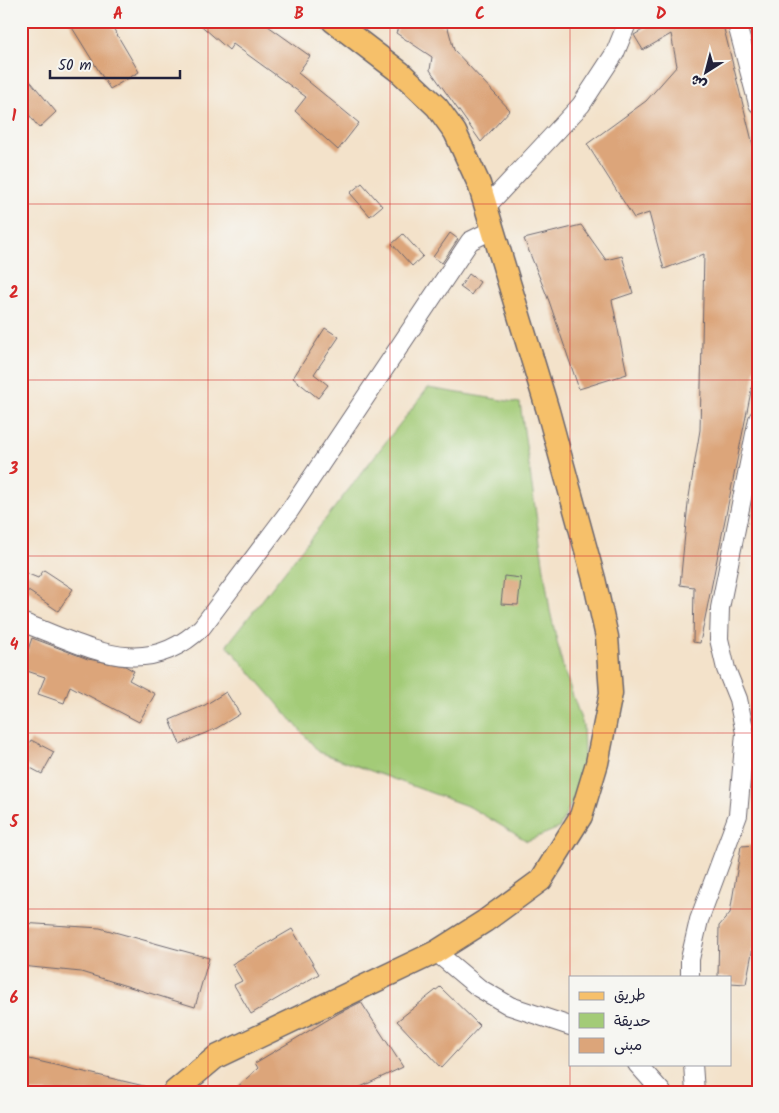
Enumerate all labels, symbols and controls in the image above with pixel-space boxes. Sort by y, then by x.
text: A [113,2,123,27]
text: B [294,2,304,27]
text: C [475,2,485,27]
text: D [656,2,667,27]
scale bar [50,48,180,80]
north arrow [682,48,732,98]
text: 50 m [58,54,92,78]
text: ش [686,68,712,95]
text: 1 [12,104,17,129]
text: 2 [9,281,19,306]
text: 3 [9,457,19,482]
text: 4 [10,633,19,658]
text: 5 [9,810,20,835]
legend [569,976,732,1066]
text: طريق [614,984,646,1008]
text: 6 [10,986,19,1011]
text: حديقة [614,1010,651,1034]
text: مبنى [614,1034,642,1058]

